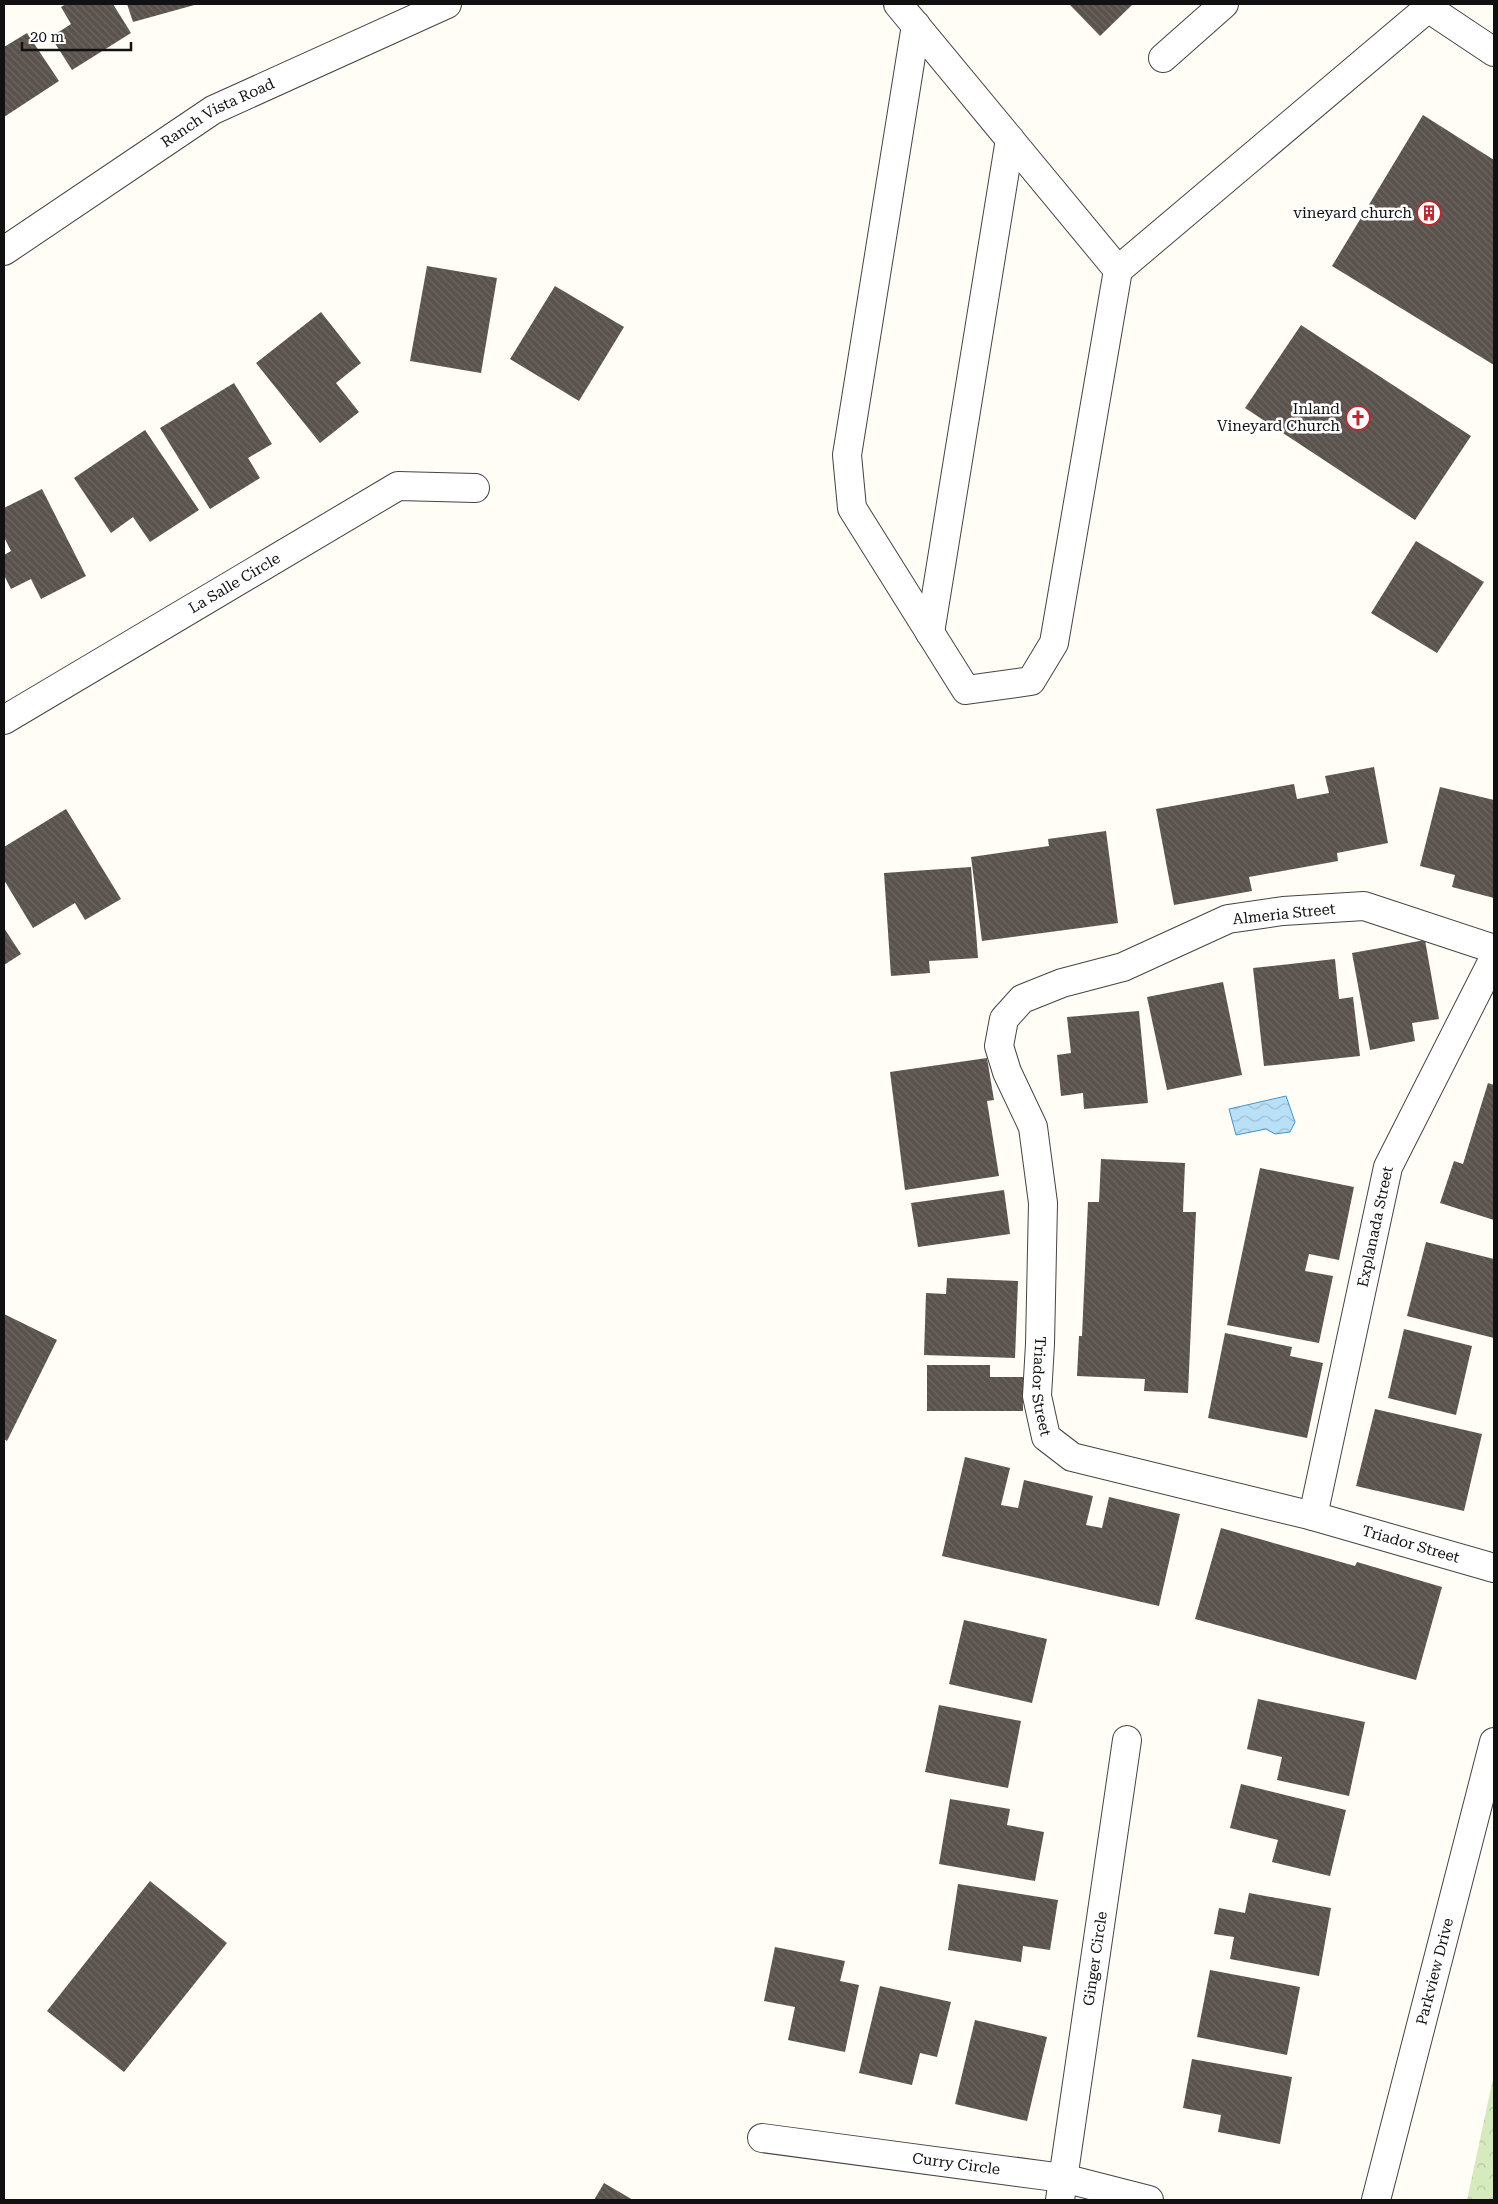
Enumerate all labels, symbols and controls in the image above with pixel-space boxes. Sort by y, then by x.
scale bar [22,20,131,52]
text: 20 m [30,28,65,46]
street label: Ranch Vista Road [158,74,277,151]
building icon: vineyard church [1416,200,1442,226]
place label: vineyard church [1293,204,1412,222]
place label: Inland Vineyard Church [1217,400,1340,435]
church icon: Inland Vineyard Church [1345,405,1371,431]
street label: La Salle Circle [185,549,283,617]
street label: Almeria Street [1232,900,1337,928]
street label: Explanada Street [1353,1164,1397,1289]
street label: Triador Street [1028,1336,1055,1438]
street label: Triador Street [1360,1522,1462,1567]
street label: Ginger Circle [1079,1910,1111,2007]
street label: Parkview Drive [1412,1916,1457,2027]
street label: Curry Circle [911,2149,1001,2179]

